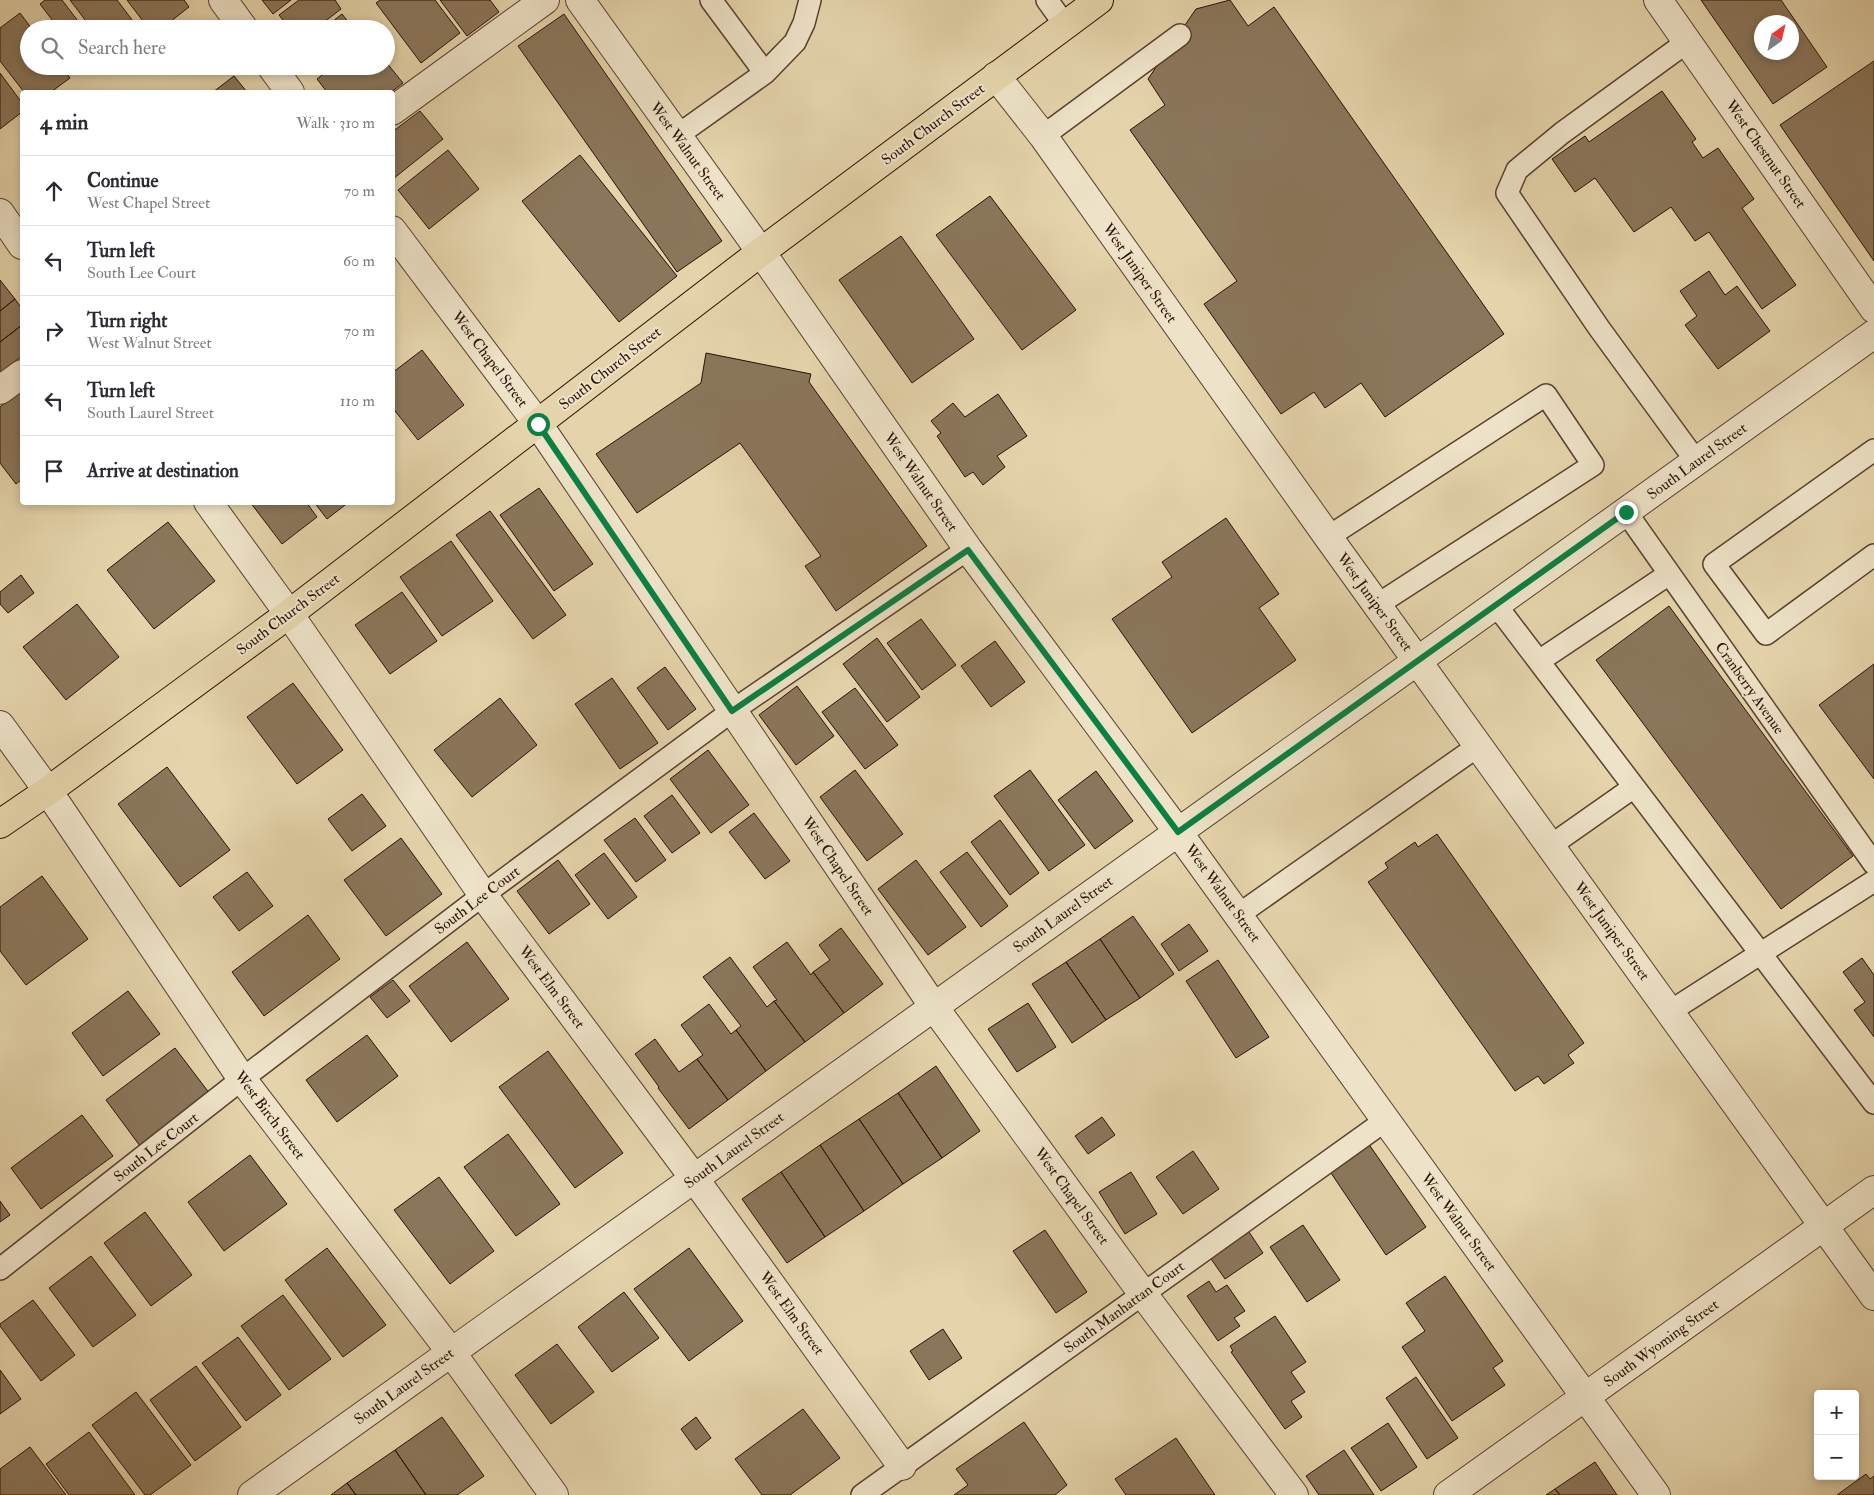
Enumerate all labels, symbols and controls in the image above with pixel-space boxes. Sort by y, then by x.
north arrow [1754,15,1799,60]
search box [20,20,395,75]
icon: search [38,34,66,62]
text: Search here [78,36,166,60]
street label: South Church Street [878,79,989,169]
street label: West Chestnut Street [1721,96,1810,212]
street label: West Walnut Street [645,98,730,204]
text: 4 min [40,109,88,136]
text: Walk · 310 m [296,113,375,133]
text: Continue [87,169,158,193]
icon: ahead [40,177,68,205]
text: 70 m [344,181,375,201]
text: West Chapel Street [87,193,210,213]
street label: West Juniper Street [1097,219,1181,327]
text: Turn left [87,239,155,263]
icon: left [40,247,68,275]
text: 60 m [343,251,375,271]
text: South Lee Court [87,263,196,283]
street label: West Chapel Street [446,307,532,412]
text: Turn right [87,309,167,333]
icon: right [40,317,68,345]
text: 70 m [344,321,375,341]
street label: South Church Street [555,323,665,414]
text: West Walnut Street [87,333,212,353]
text: Turn left [87,379,155,403]
icon: left [40,387,68,415]
text: 110 m [340,391,375,411]
text: South Laurel Street [87,403,214,423]
route start [527,413,550,436]
street label: South Laurel Street [1644,419,1751,504]
street label: West Walnut Street [879,428,962,536]
icon: arrive [40,457,68,485]
text: Arrive at destination [87,459,239,483]
route end [1615,501,1638,524]
street label: West Juniper Street [1331,548,1417,656]
street label: South Church Street [233,569,344,659]
street label: Cranberry Avenue [1711,638,1788,738]
street label: West Chapel Street [796,812,878,920]
street label: West Walnut Street [1180,840,1265,946]
street label: South Lee Court [431,862,524,939]
street label: South Laurel Street [1010,872,1117,957]
street label: West Juniper Street [1568,877,1654,985]
street label: West Elm Street [514,941,589,1033]
street label: West Birch Street [230,1067,309,1163]
street label: South Lee Court [110,1108,203,1186]
street label: South Laurel Street [681,1108,788,1193]
street label: West Chapel Street [1029,1143,1113,1249]
street label: West Walnut Street [1416,1169,1501,1275]
street label: South Manhattan Court [1060,1257,1189,1358]
street label: West Elm Street [754,1267,828,1359]
street label: South Wyoming Street [1600,1295,1723,1392]
street label: South Laurel Street [351,1344,458,1429]
map controls [1814,1390,1859,1480]
button: + [1814,1390,1859,1435]
button: − [1814,1435,1859,1480]

